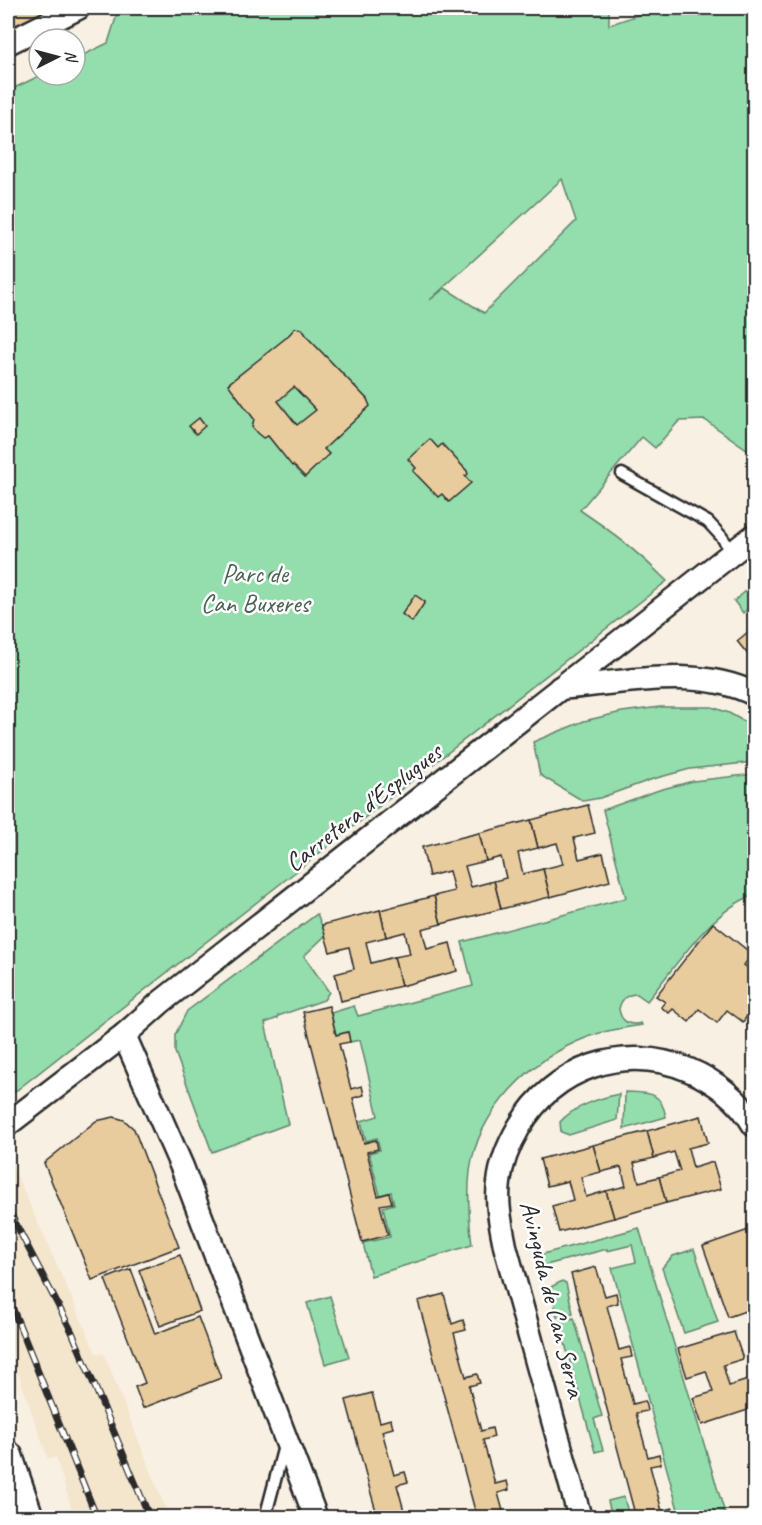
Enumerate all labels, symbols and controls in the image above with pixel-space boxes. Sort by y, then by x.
north arrow [27,27,87,87]
text: N [60,50,82,65]
park label: Parc de Can Buxeres [201,557,311,620]
street label: Carretera d'Esplugues [278,734,450,879]
street label: Avinguda de Can Serra [512,1198,593,1402]

